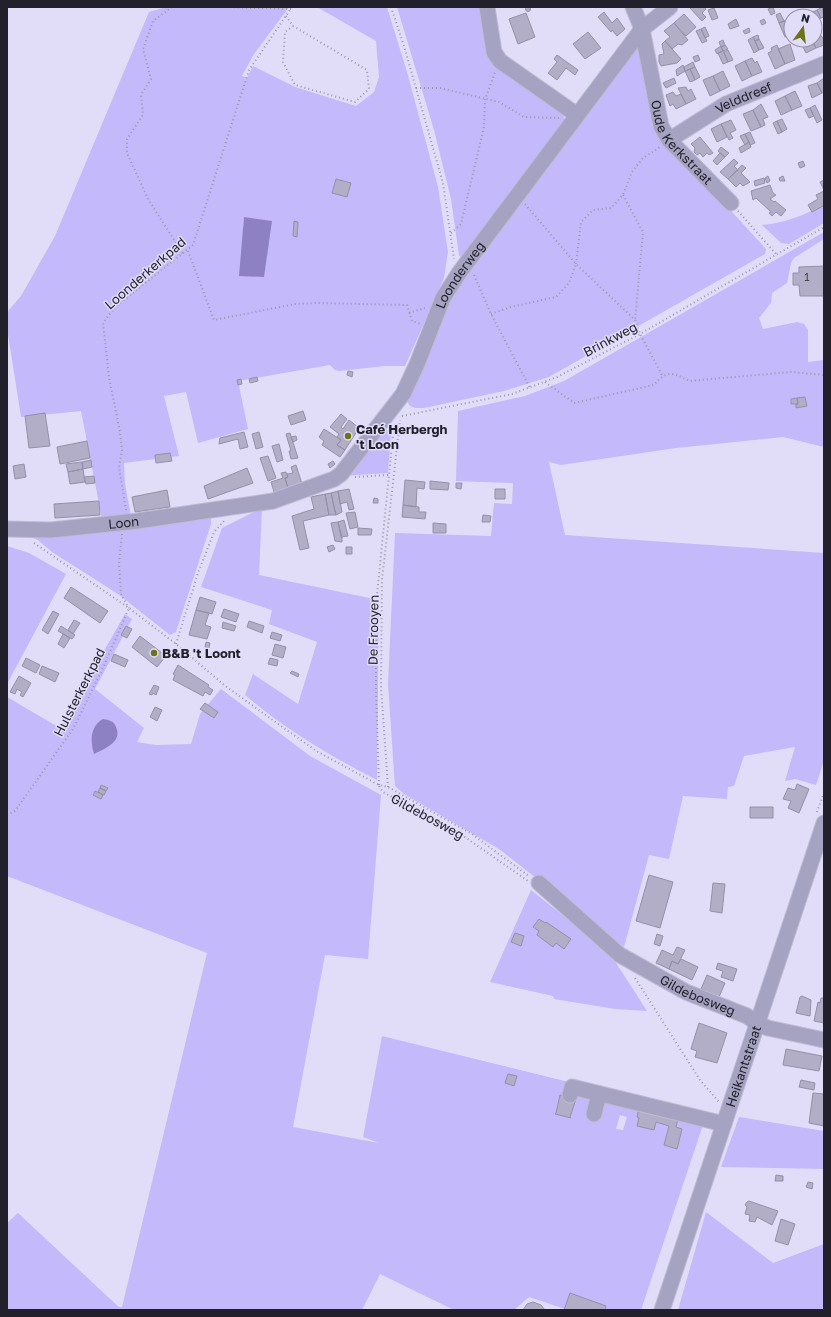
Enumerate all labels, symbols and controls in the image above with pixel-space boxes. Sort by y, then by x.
north arrow [783,8,823,48]
text: N [800,10,811,25]
street label: Velddreef [712,78,774,117]
street label: Oude Kerkstraat [648,98,716,188]
street label: Loonderkerkpad [101,234,189,312]
street label: Loonderweg [432,238,488,311]
house number: 1 [804,270,810,283]
street label: Brinkweg [580,318,640,360]
place label: Café Herbergh 't Loon [356,421,448,452]
marker: Café Herbergh 't Loon [343,431,353,441]
street label: Loon [107,513,140,532]
street label: De Frooyen [364,595,382,665]
street label: Hulsterkerkpad [50,645,108,739]
place label: B&B 't Loont [162,645,241,661]
marker: B&B 't Loont [149,648,159,658]
street label: Gildebosweg [388,790,467,843]
street label: Gildebosweg [657,971,738,1019]
street label: Heikantstraat [722,1023,764,1109]

